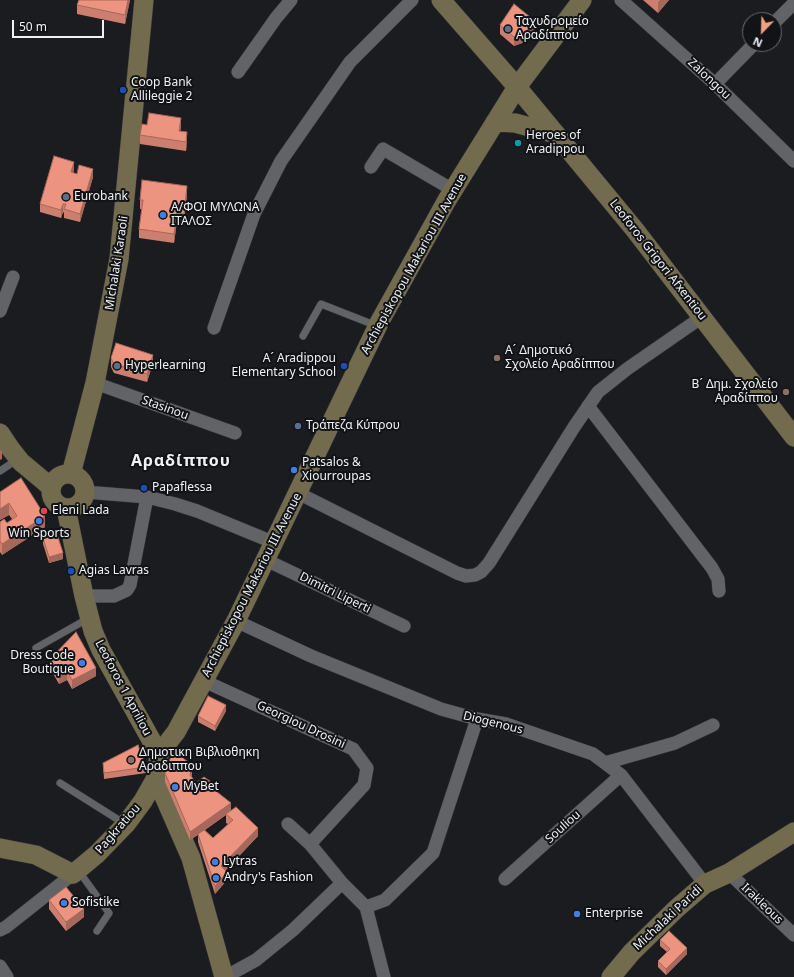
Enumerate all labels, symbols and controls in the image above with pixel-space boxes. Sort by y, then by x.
scale bar [14,12,106,38]
north arrow [742,12,782,52]
place label: Ταχυδρομείο Αραδίππου [516,15,589,43]
text: 50 m [19,18,47,35]
marker: Ταχυδρομείο Αραδίππου [503,24,513,34]
text: N [750,34,765,51]
street label: Zalongou [685,56,733,102]
place label: Coop Bank Allileggie 2 [131,76,192,104]
marker: Coop Bank Allileggie 2 [118,85,128,95]
place label: Heroes of Aradippou [526,129,585,157]
marker: Heroes of Aradippou [513,138,523,148]
street label: Archiepiskopou Makariou III Avenue [358,171,470,357]
place label: Eurobank [74,190,128,204]
marker: Eurobank [61,192,71,202]
street label: Leoforos Grigori Afxentiou [606,197,710,323]
place label: Α/ΦΟΙ ΜΥΛΩΝΑ ΙΤΑΛΟΣ [171,201,259,229]
marker: Α/ΦΟΙ ΜΥΛΩΝΑ ΙΤΑΛΟΣ [158,210,168,220]
street label: Michalaki Karaoli [102,215,132,311]
place label: Α´ Δημοτικό Σχολείο Αραδίππου [505,344,615,372]
place label: A´ Aradippou Elementary School [231,352,336,380]
marker: Α´ Δημοτικό Σχολείο Αραδίππου [492,353,502,363]
place label: Hyperlearning [125,359,206,373]
marker: Hyperlearning [112,361,122,371]
marker: A´ Aradippou Elementary School [339,361,349,371]
place label: Β´ Δημ. Σχολείο Αραδίππου [692,378,778,406]
marker: Β´ Δημ. Σχολείο Αραδίππου [781,387,791,397]
street label: Stasinou [140,393,190,423]
place label: Τράπεζα Κύπρου [306,419,400,433]
marker: Τράπεζα Κύπρου [293,421,303,431]
district label: Αραδίππου [131,451,231,471]
place label: Patsalos & Xiourroupas [302,456,371,484]
marker: Patsalos & Xiourroupas [289,465,299,475]
place label: Papaflessa [152,481,212,495]
marker: Papaflessa [139,483,149,493]
street label: Archiepiskopou Makariou III Avenue [199,491,305,679]
place label: Eleni Lada [52,504,109,518]
marker: Eleni Lada [39,506,49,516]
marker: Win Sports [34,516,44,526]
place label: Win Sports [8,527,70,541]
place label: Agias Lavras [79,564,149,578]
marker: Agias Lavras [66,566,76,576]
street label: Dimitri Liperti [297,570,373,616]
street label: Leoforos 1 Apriliou [92,638,154,738]
place label: Dress Code Boutique [10,649,74,677]
marker: Dress Code Boutique [77,658,87,668]
street label: Georgiou Drosini [254,698,348,752]
street label: Diogenous [462,709,524,737]
place label: Δημοτικη Βιβλιοθηκη Αραδιππου [139,746,259,774]
marker: Δημοτικη Βιβλιοθηκη Αραδιππου [126,755,136,765]
place label: MyBet [183,780,219,794]
marker: MyBet [170,782,180,792]
street label: Pagkratiou [92,801,144,857]
street label: Souliou [543,808,583,846]
place label: Lytras [223,855,257,869]
marker: Lytras [210,857,220,867]
place label: Andry's Fashion [224,871,313,885]
marker: Andry's Fashion [211,873,221,883]
street label: Irakleous [738,881,786,927]
street label: Michalaki Paridi [631,882,705,954]
place label: Sofistike [72,896,119,910]
marker: Sofistike [59,898,69,908]
place label: Enterprise [585,907,643,921]
marker: Enterprise [572,909,582,919]

